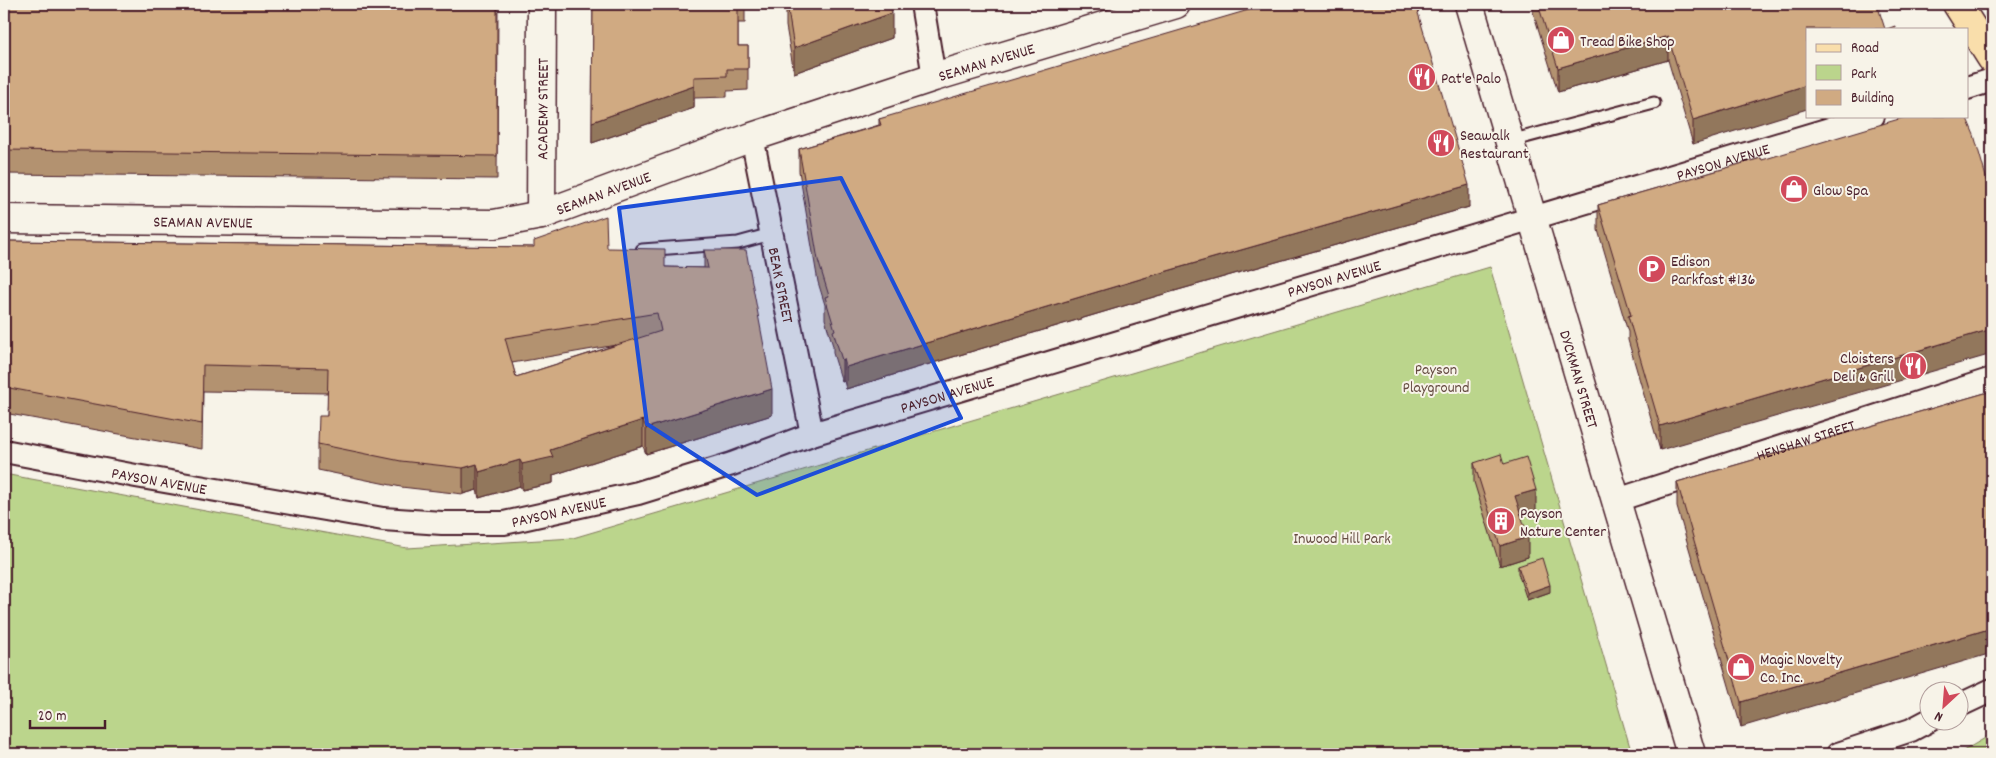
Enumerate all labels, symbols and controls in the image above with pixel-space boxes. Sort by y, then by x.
shop icon: Tread Bike Shop [1546,25,1576,55]
legend [1806,28,1968,118]
place label: Tread Bike Shop [1580,31,1675,54]
street label: SEAMAN AVENUE [936,38,1039,89]
text: Road [1851,38,1879,60]
street label: ACADEMY STREET [532,57,556,160]
restaurant icon: Pat'e Palo [1407,62,1437,92]
text: Park [1851,64,1877,86]
place label: Pat'e Palo [1441,68,1501,91]
text: Building [1851,88,1894,110]
place label: Seawalk Restaurant [1460,125,1529,166]
restaurant icon: Seawalk Restaurant [1426,128,1456,158]
street label: PAYSON AVENUE [1674,138,1774,188]
street label: SEAMAN AVENUE [553,166,655,222]
shop icon: Glow Spa [1779,174,1809,204]
place label: Glow Spa [1813,180,1868,203]
street label: SEAMAN AVENUE [153,212,254,236]
street label: BEAK STREET [761,246,798,326]
place label: Edison Parkfast #136 [1671,251,1755,292]
parking icon: Edison Parkfast #136 [1637,254,1667,284]
street label: PAYSON AVENUE [1285,255,1385,305]
street label: DYCKMAN STREET [1552,328,1603,432]
place label: Cloisters Deli & Grill [1833,348,1894,389]
restaurant icon: Cloisters Deli & Grill [1898,351,1928,381]
park label: Payson Playground [1403,359,1469,400]
street label: PAYSON AVENUE [898,371,998,421]
street label: HENSHAW STREET [1754,415,1859,468]
street label: PAYSON AVENUE [109,463,209,502]
street label: PAYSON AVENUE [509,491,609,535]
place label: Payson Nature Center [1520,503,1606,544]
building icon: Payson Nature Center [1486,506,1516,536]
park label: Inwood Hill Park [1293,528,1391,551]
place label: Magic Novelty Co. Inc. [1760,649,1842,690]
shop icon: Magic Novelty Co. Inc. [1726,652,1756,682]
north arrow [1918,680,1968,730]
scale bar [30,698,105,730]
text: N [1932,705,1947,726]
text: 20 m [38,706,66,728]

